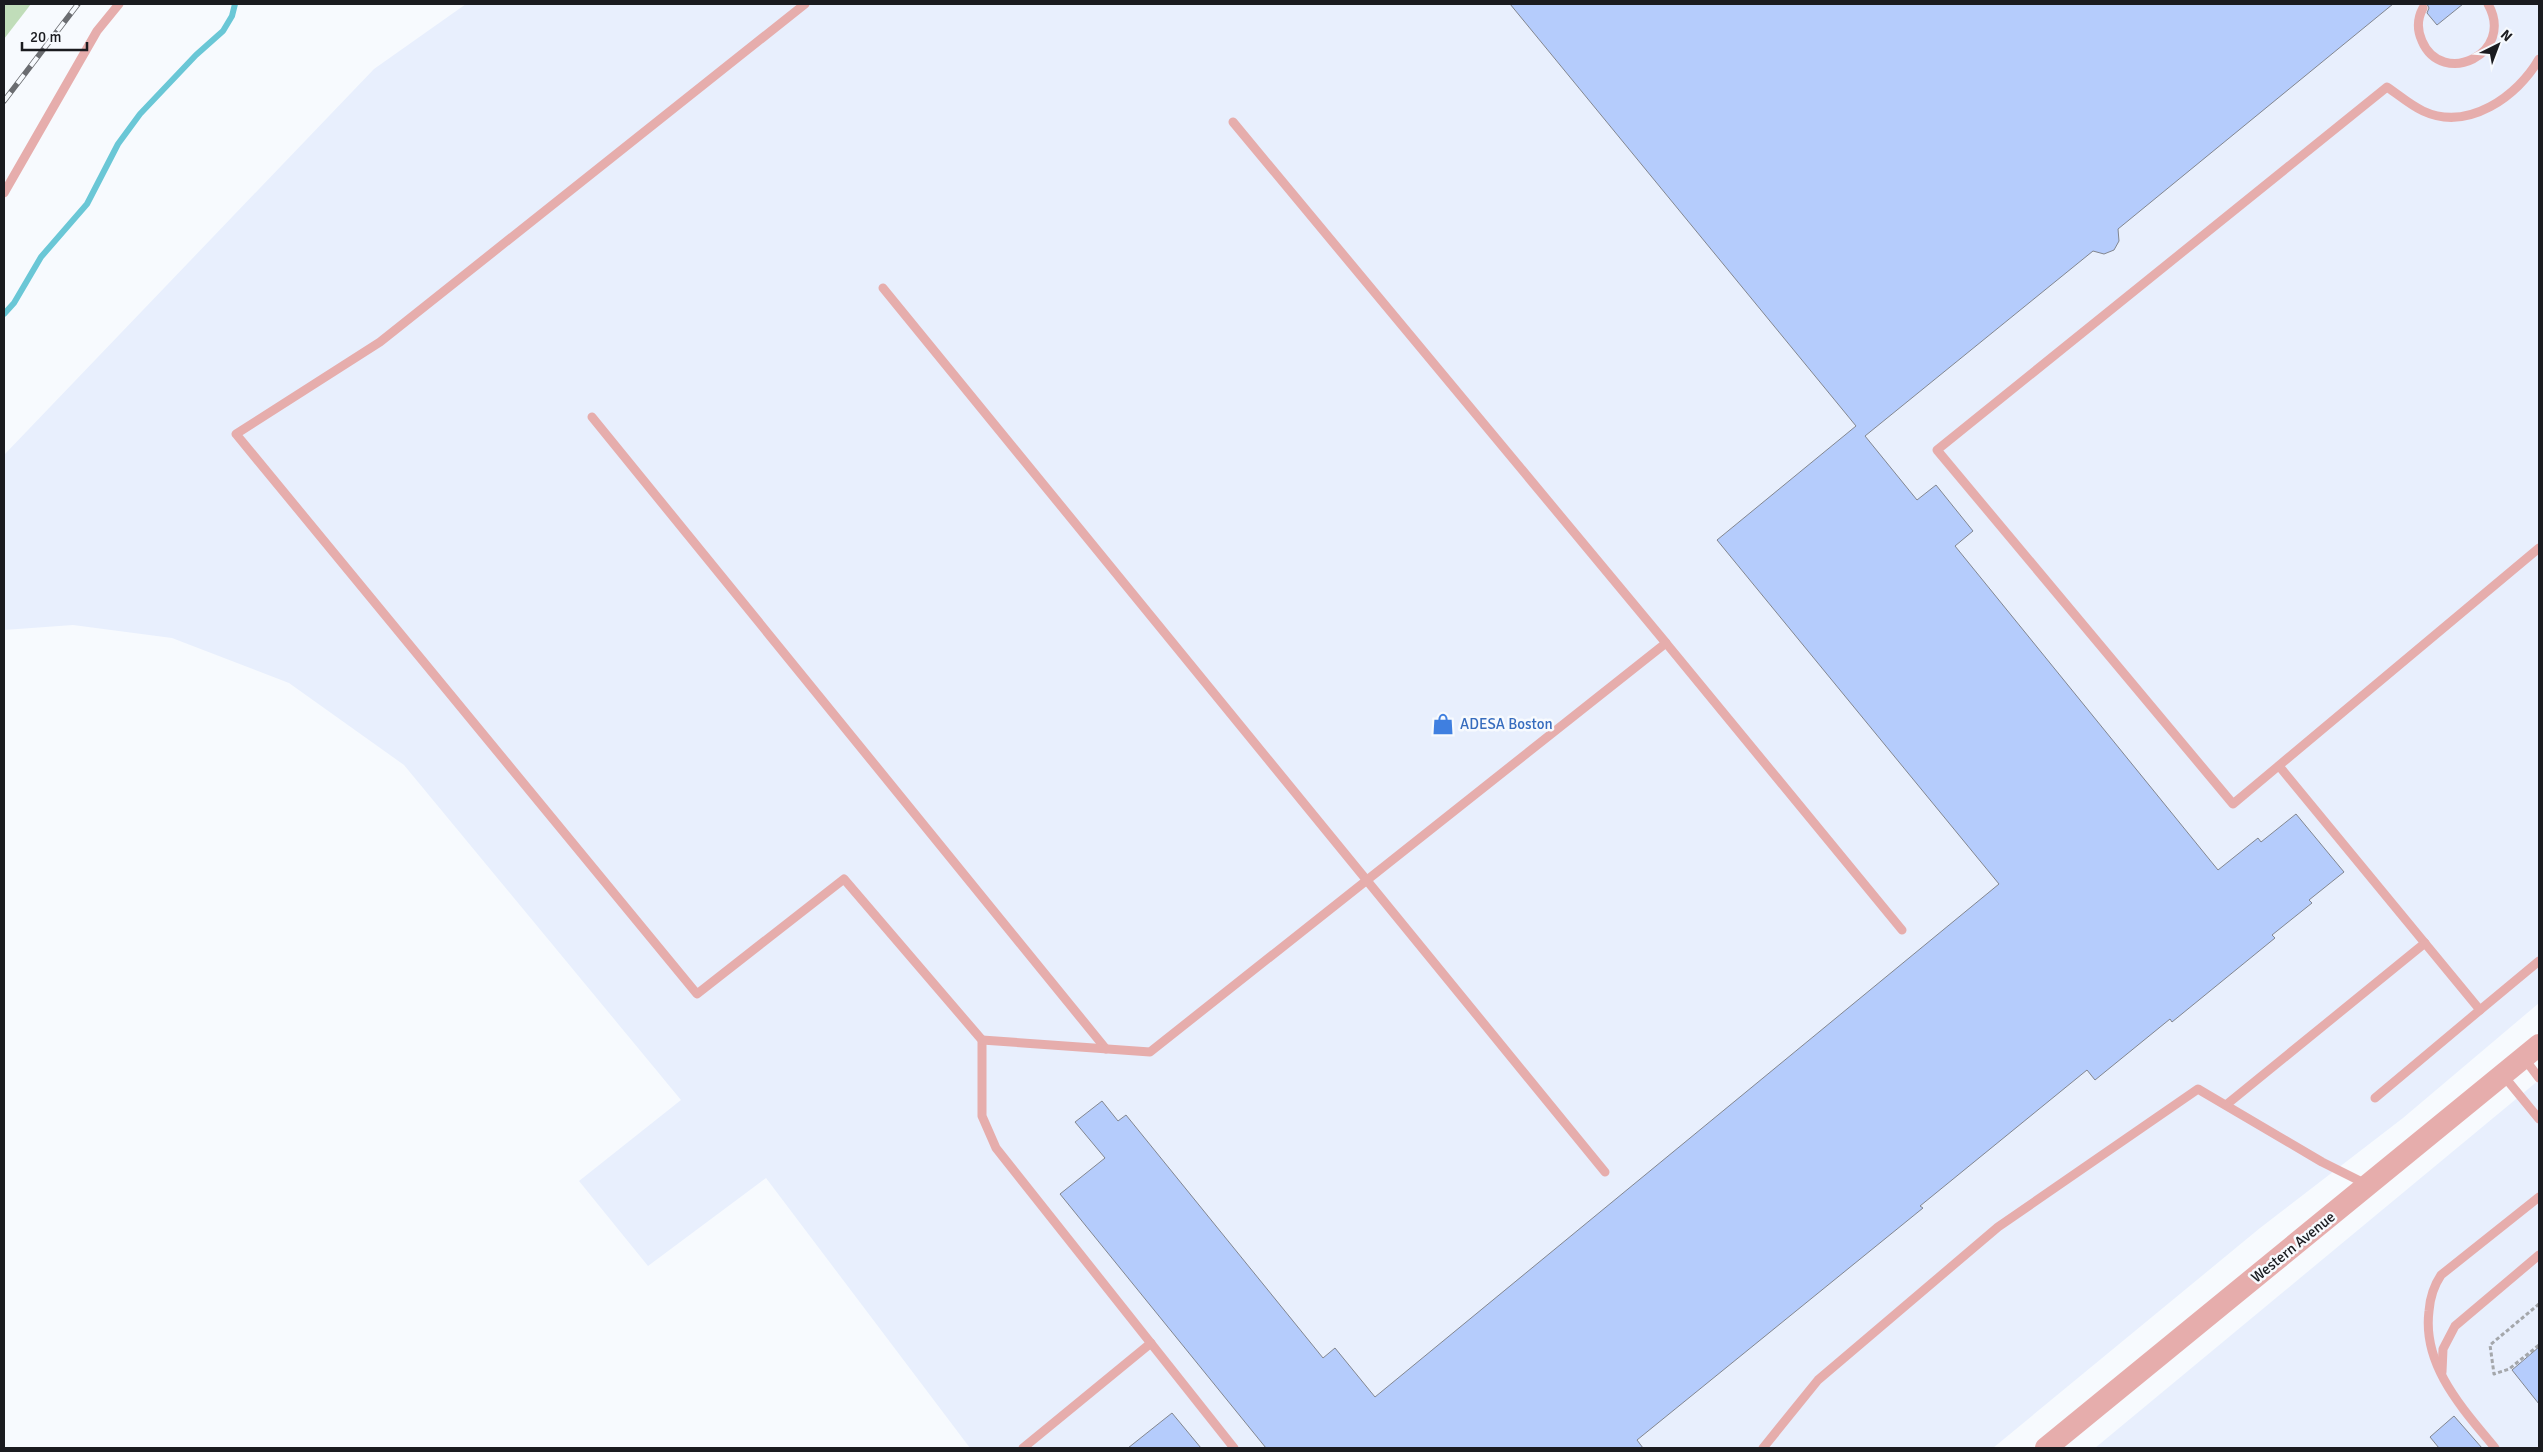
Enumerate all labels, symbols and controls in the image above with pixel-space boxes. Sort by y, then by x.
scale bar [22,20,88,52]
north arrow [2473,20,2523,70]
text: N [2497,26,2516,45]
text: 20 m [30,28,61,46]
shop icon: ADESA Boston [1430,711,1456,737]
place label: ADESA Boston [1460,715,1553,733]
street label: Western Avenue [2247,1208,2339,1286]

